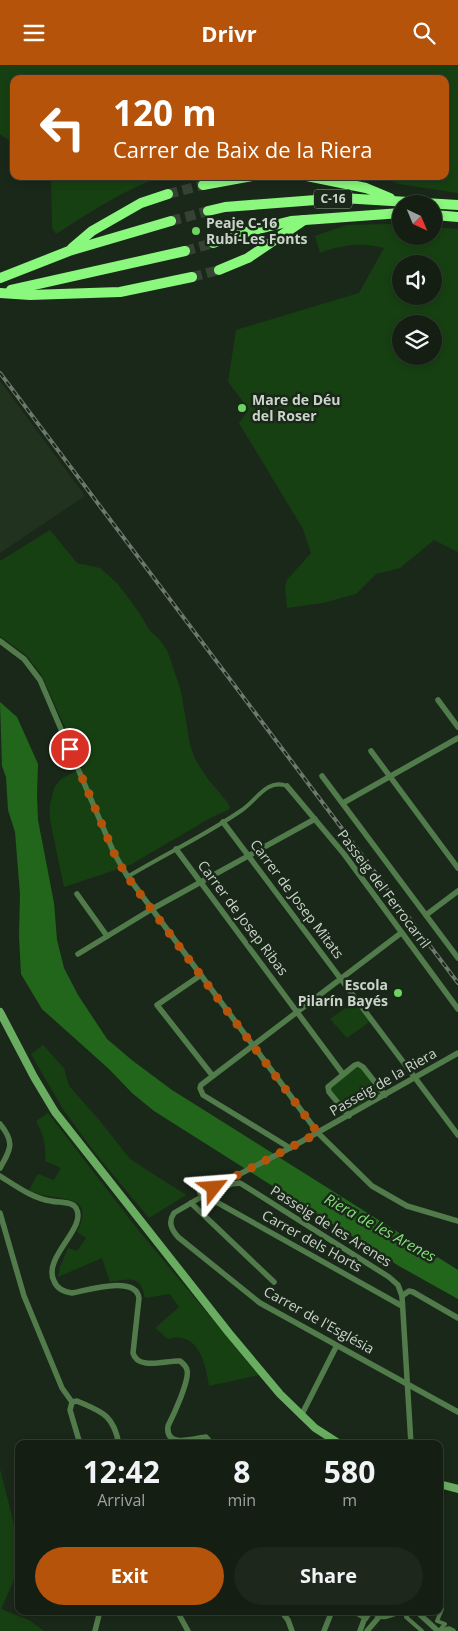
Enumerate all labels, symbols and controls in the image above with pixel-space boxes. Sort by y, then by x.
text: Drivr [201,18,257,48]
icon: menu [20,19,48,47]
icon: search [410,19,438,47]
text: 120 m [113,89,217,136]
icon: left [30,95,95,160]
text: Carrer de Baix de la Riera [113,134,373,164]
road number: C-16 [314,190,352,209]
north arrow [392,195,442,245]
map controls [392,195,442,365]
place label: Peaje C-16 Rubí-Les Fonts [206,213,307,248]
marker: Peaje C-16 Rubí-Les Fonts [190,225,202,237]
button: sound [392,255,442,305]
button: layers [392,315,442,365]
place label: Mare de Déu del Roser [252,390,341,425]
marker: Mare de Déu del Roser [236,402,248,414]
pin [49,728,91,770]
icon: arrive [56,735,84,763]
street label: Passeig del Ferrocarril [334,826,435,952]
street label: Carrer de Josep Mitats [246,835,349,962]
street label: Carrer de Josep Ribas [194,856,293,979]
place label: Escola Pilarín Bayés [298,975,388,1010]
marker: Escola Pilarín Bayés [392,987,404,999]
street label: Passeig de la Riera [326,1043,440,1120]
position arrow [187,1161,239,1213]
street label: Passeig de les Arenes [267,1181,396,1271]
water label: Riera de les Arenes [321,1188,440,1266]
street label: Carrer dels Horts [259,1205,366,1276]
street label: Carrer de l'Església [261,1281,378,1358]
text: 12:42 [83,1451,160,1492]
text: 8 [233,1451,250,1492]
text: 580 [324,1451,375,1492]
text: Arrival [97,1489,145,1511]
text: min [228,1489,256,1511]
text: m [342,1489,357,1511]
button: Exit [35,1547,224,1605]
button: Share [234,1547,423,1605]

